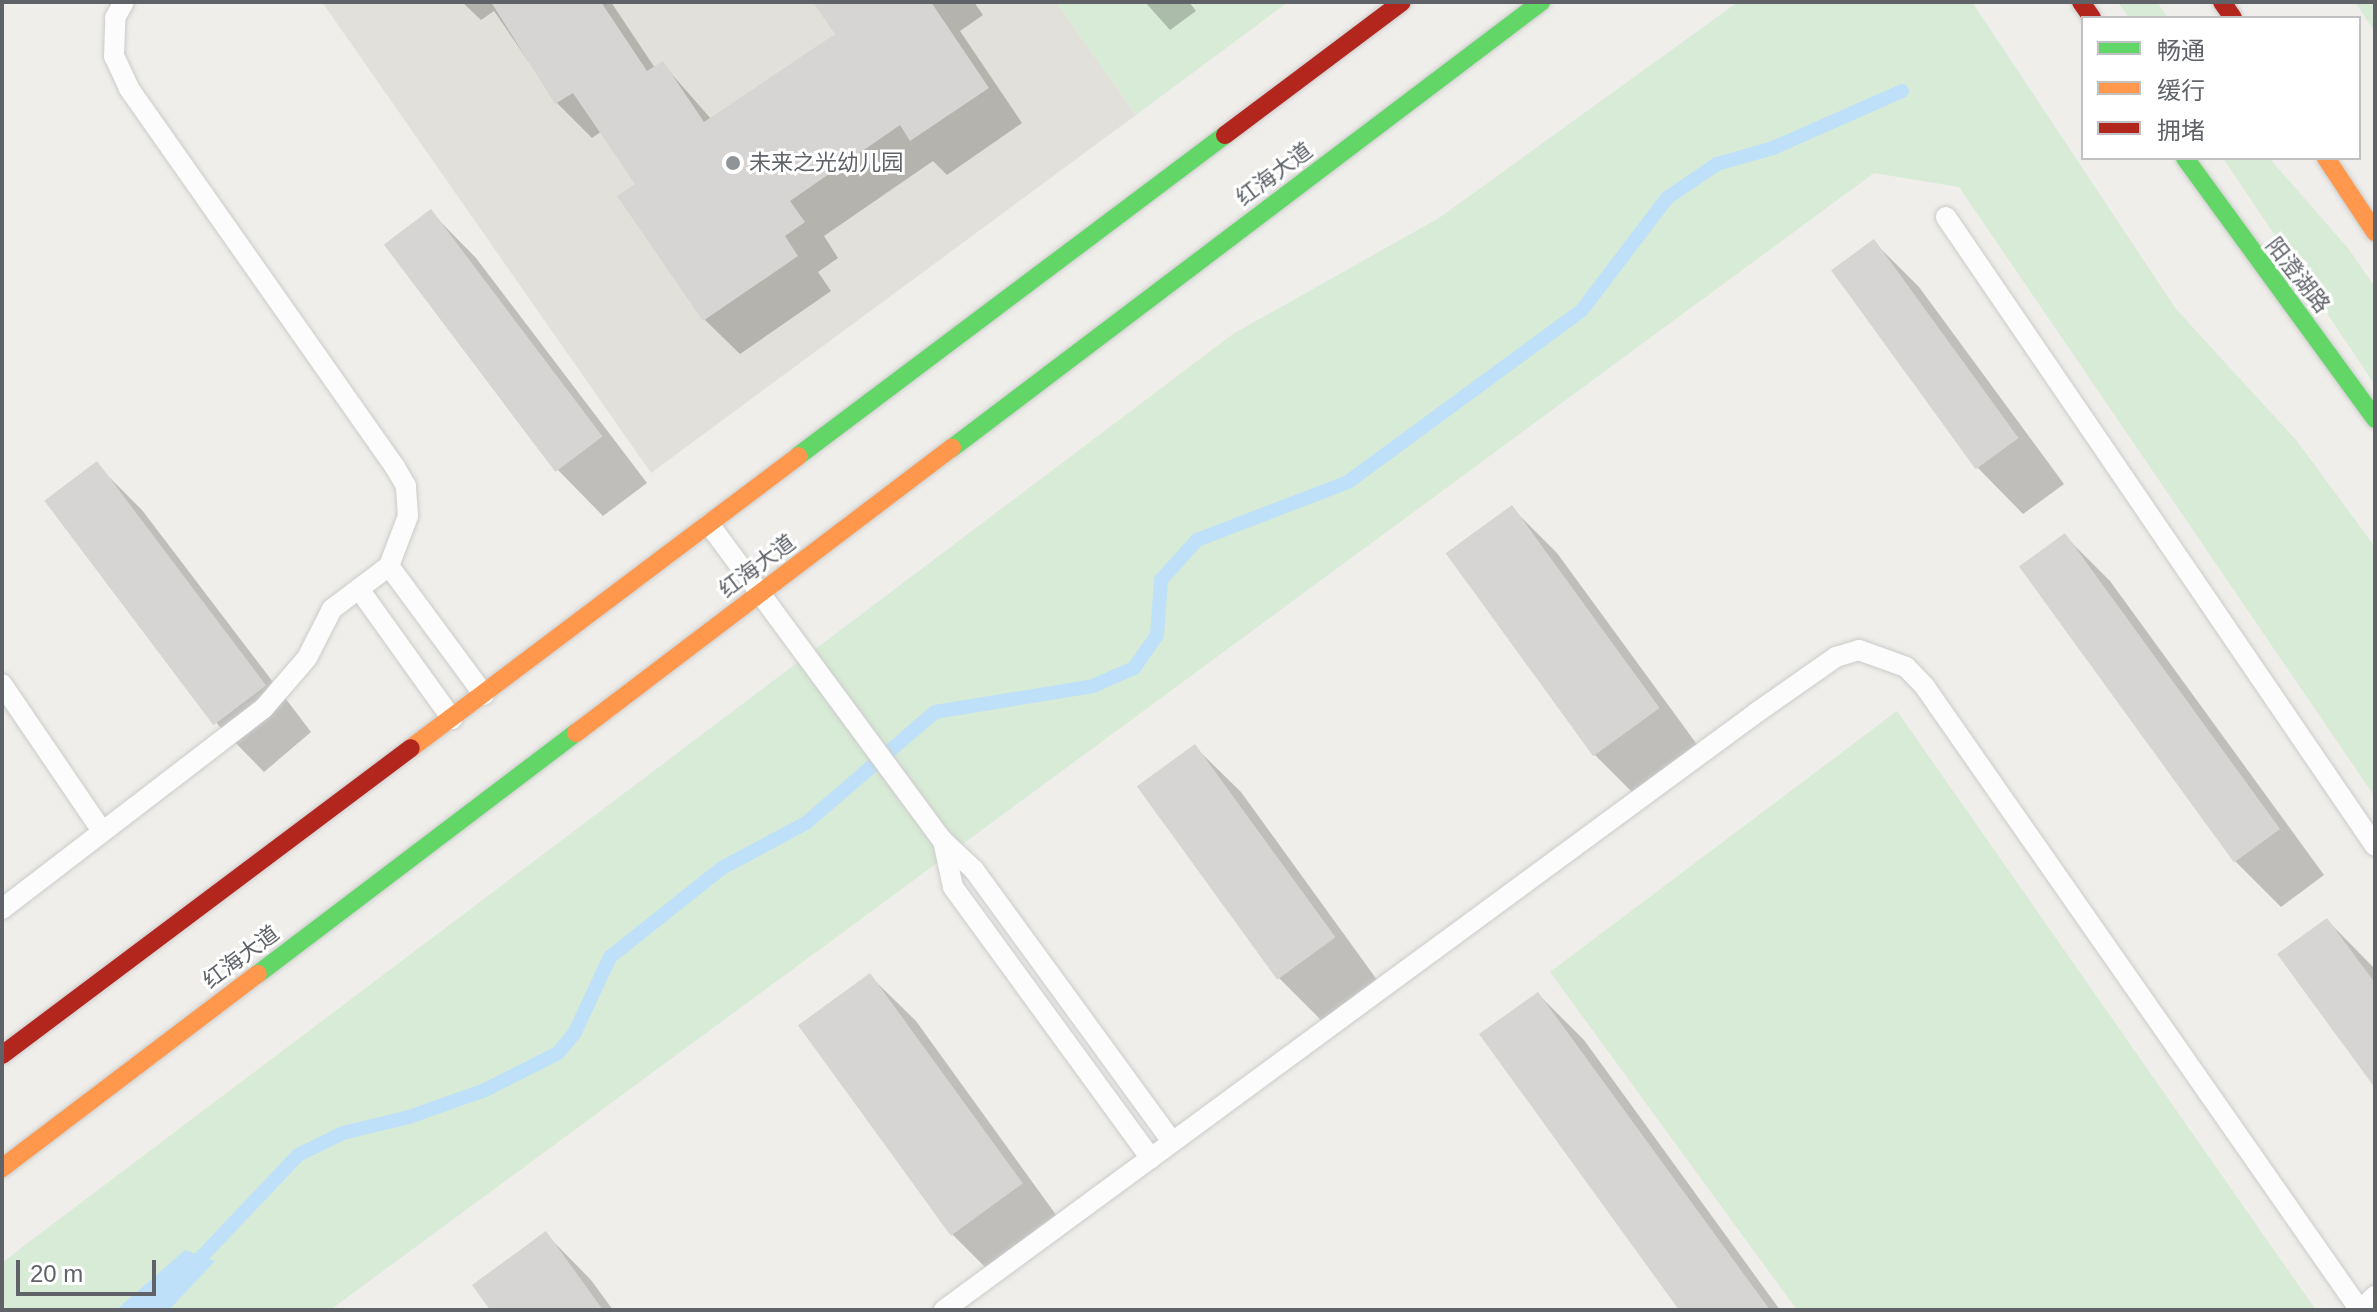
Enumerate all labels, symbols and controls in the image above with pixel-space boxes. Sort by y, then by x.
legend [2081,16,2361,160]
text: 畅通 [2157,37,2205,64]
text: 缓行 [2157,77,2205,104]
text: 拥堵 [2157,117,2205,144]
street label: 红海大道 [1231,137,1317,211]
place label: 未来之光幼儿园 [749,150,903,176]
marker: 未来之光幼儿园 [724,154,742,172]
street label: 阳澄湖路 [2261,232,2335,318]
street label: 红海大道 [714,529,800,603]
street label: 红海大道 [198,920,284,994]
scale bar [20,1244,160,1294]
text: 20 m [30,1260,83,1287]

